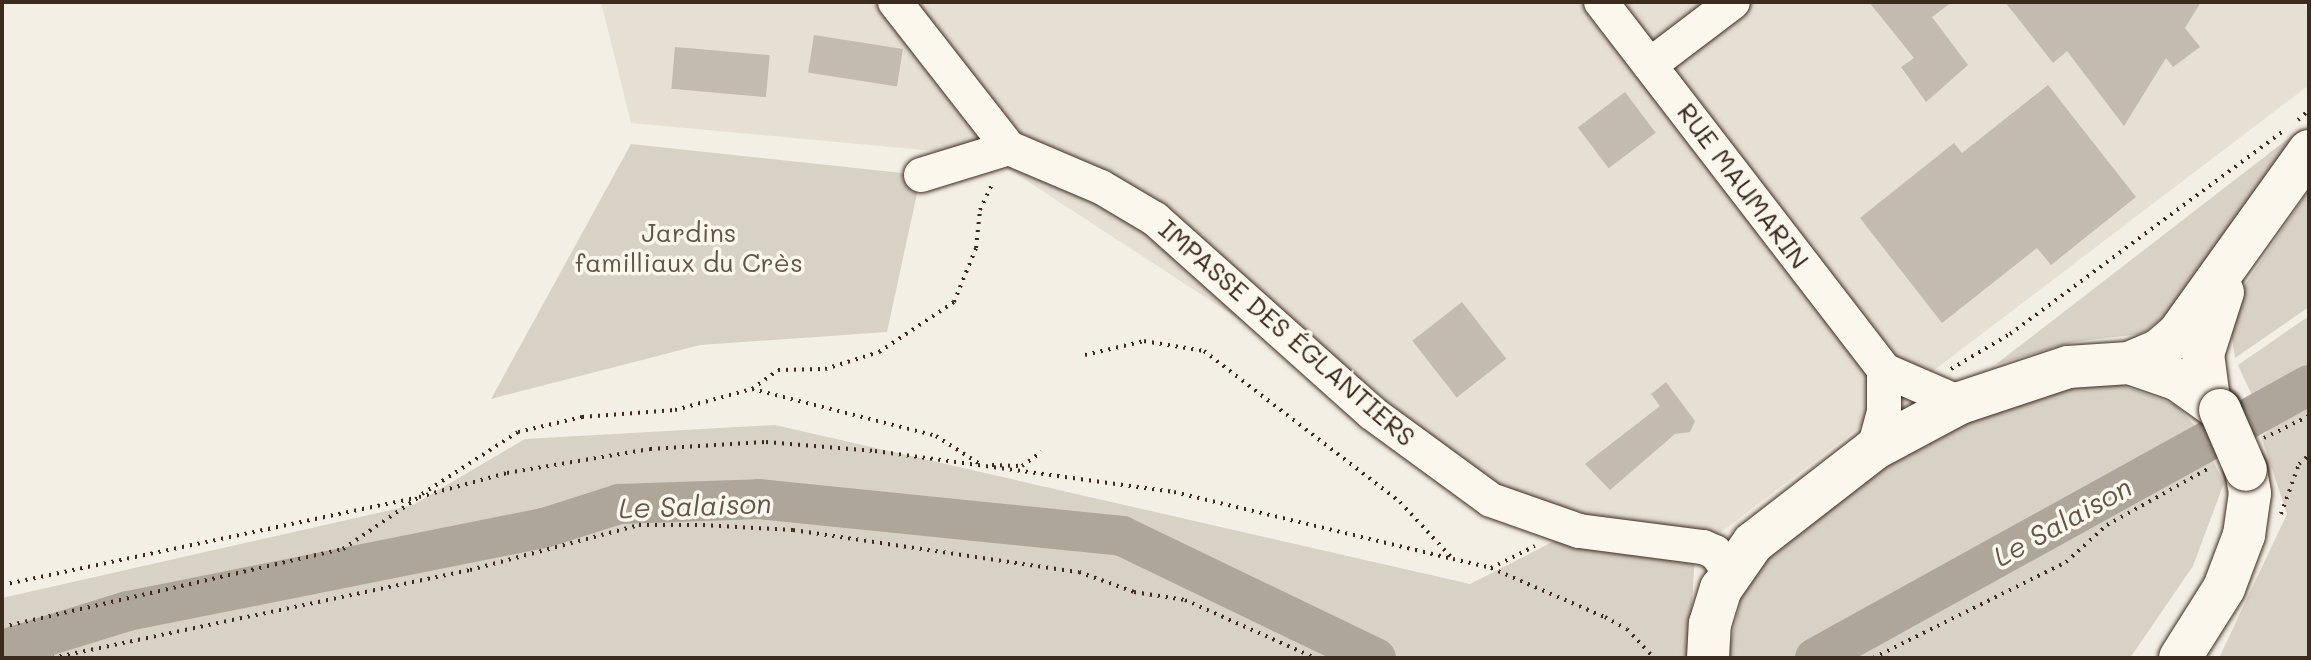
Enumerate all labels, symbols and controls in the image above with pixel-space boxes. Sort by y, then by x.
street label: RUE MAUMARIN [1671,97,1815,275]
street label: IMPASSE DES ÉGLANTIERS [1153,213,1421,453]
park label: Jardins familliaux du Crès [575,217,803,278]
water label: Le Salaison [1987,469,2137,573]
water label: Le Salaison [618,486,772,524]

